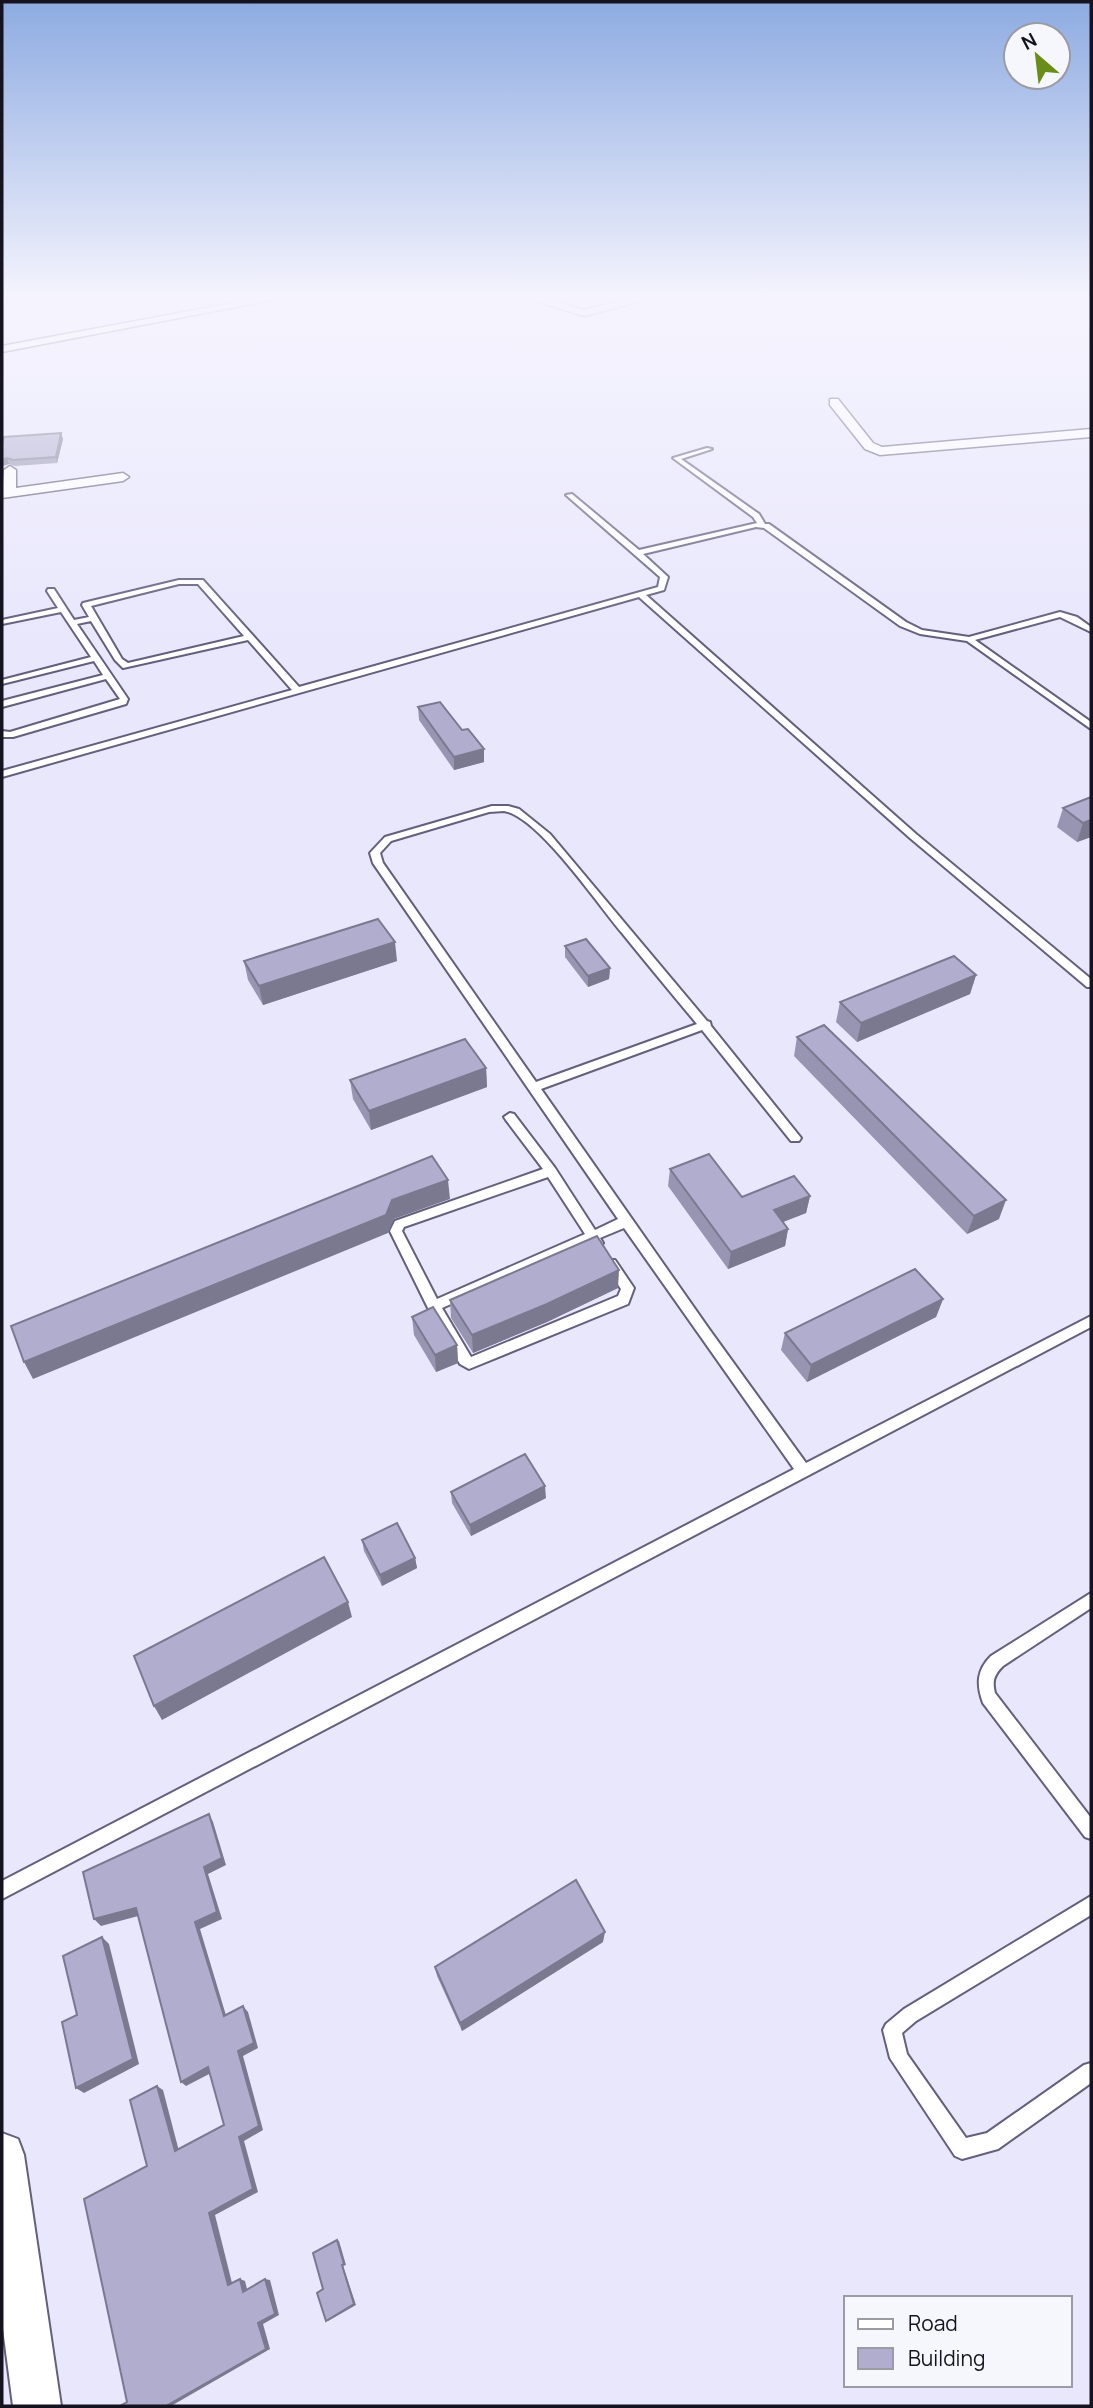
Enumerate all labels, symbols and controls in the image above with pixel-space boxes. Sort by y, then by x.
north arrow [1002,21,1072,91]
text: N [1017,26,1041,56]
legend [844,2296,1072,2387]
text: Road [908,2309,958,2337]
text: Building [908,2344,985,2372]

